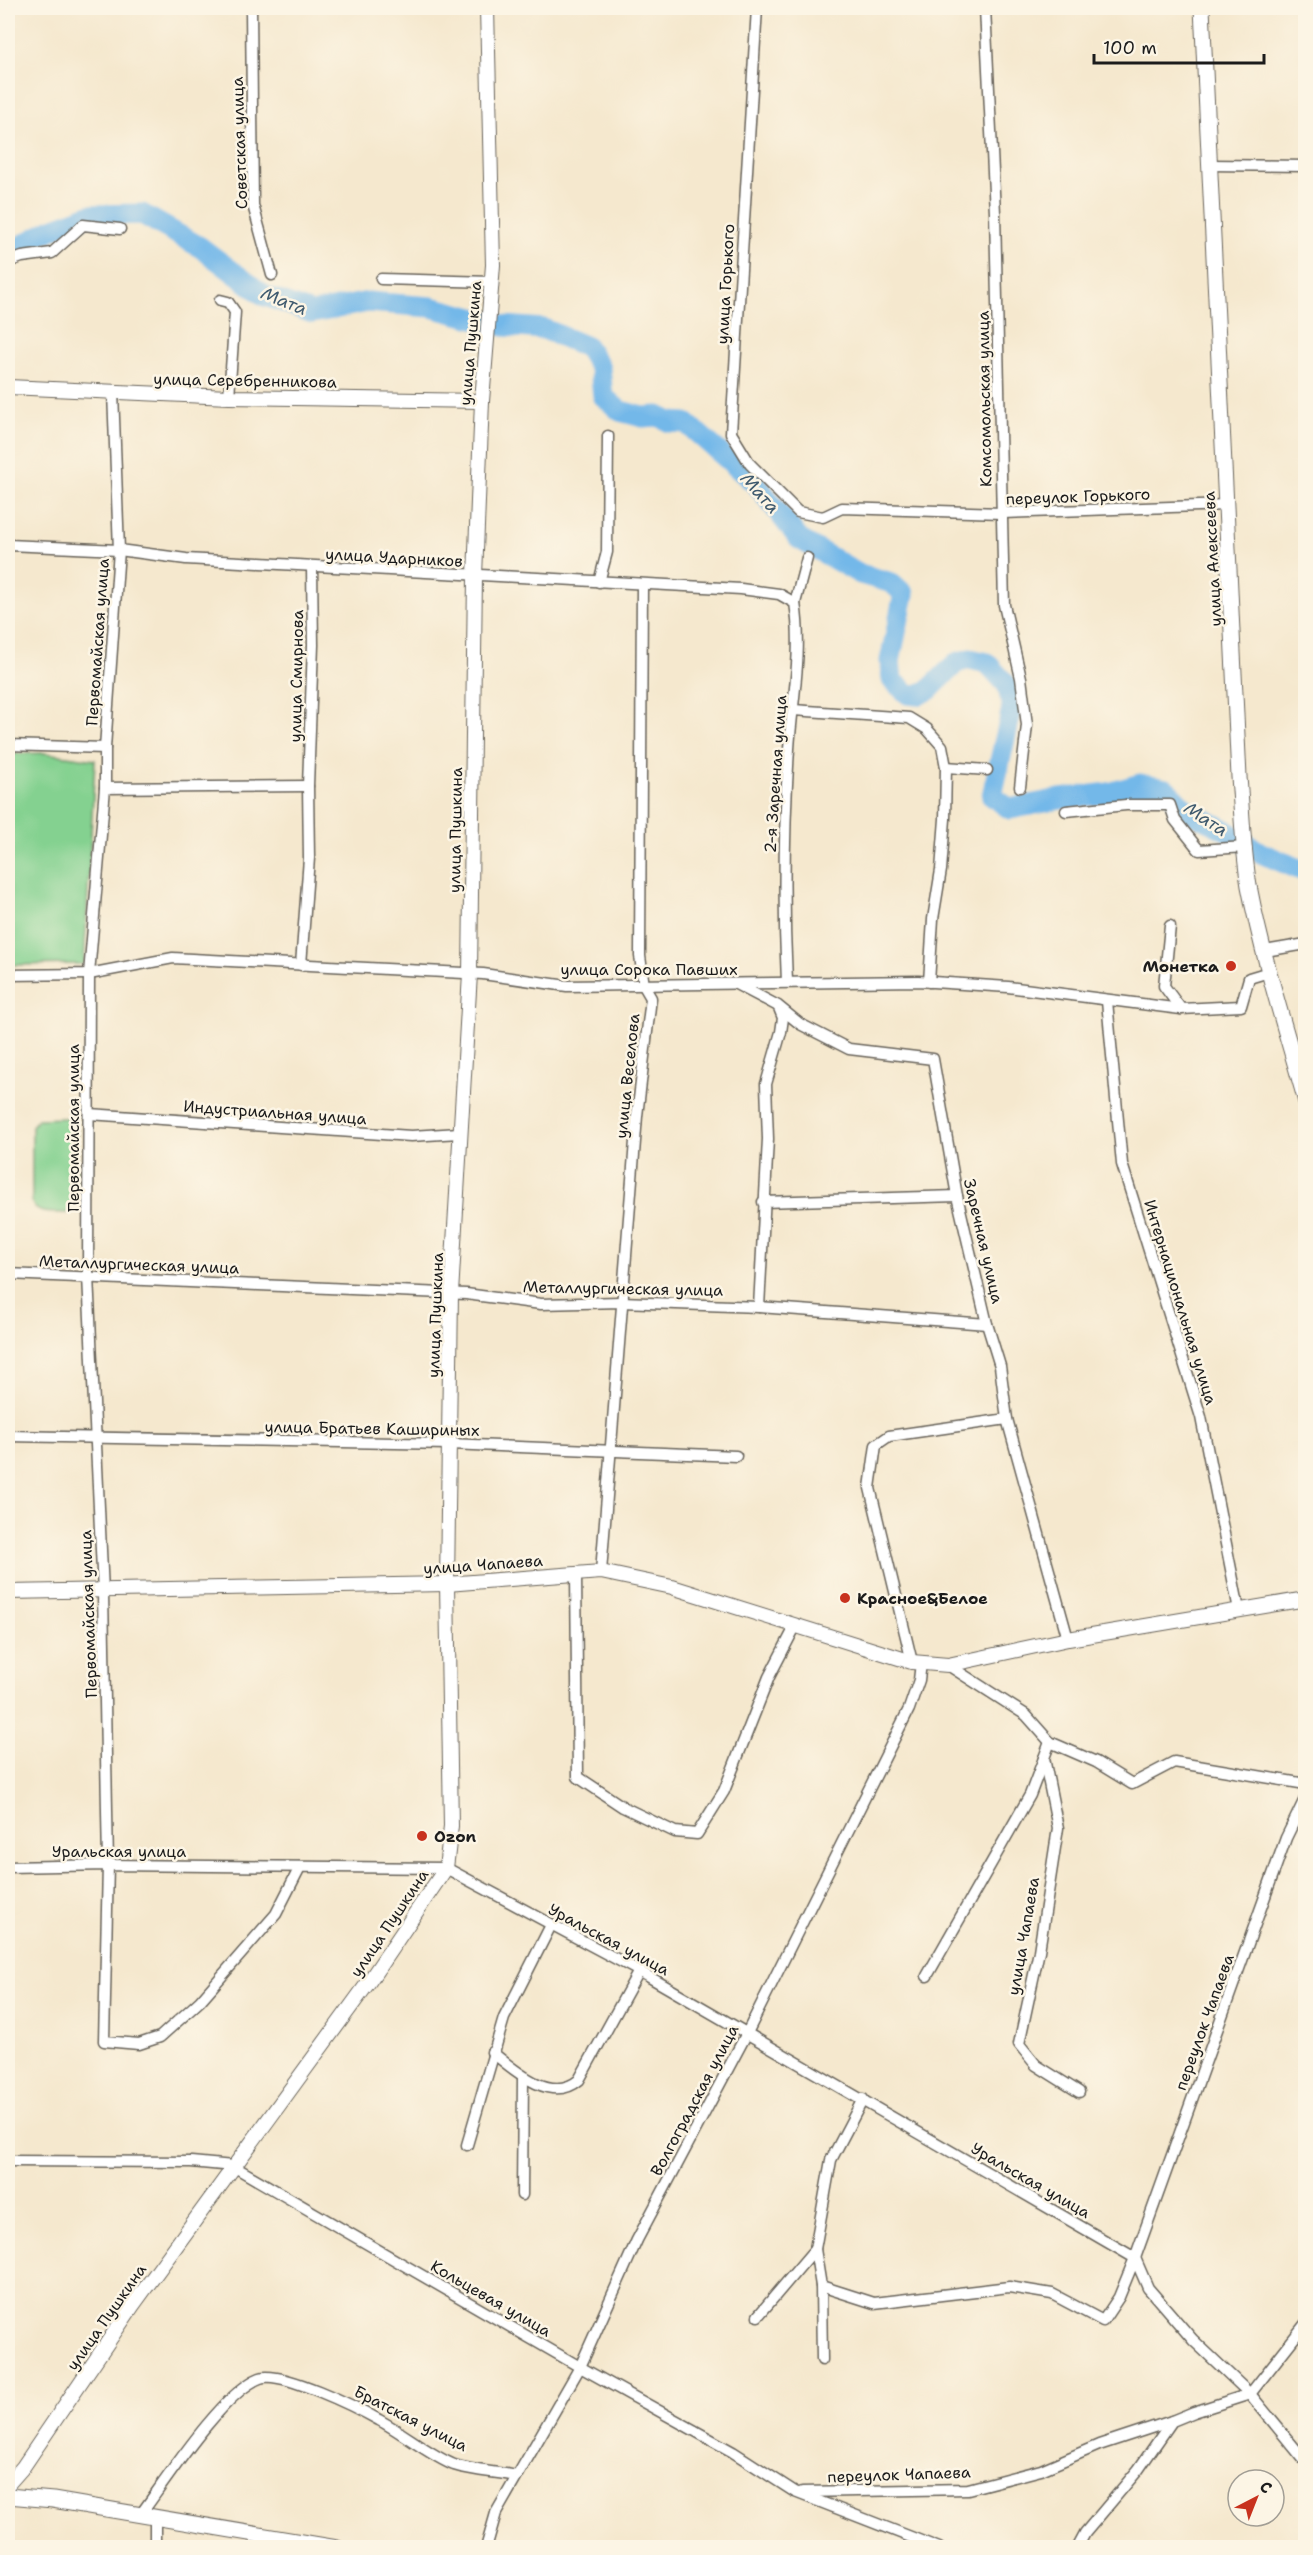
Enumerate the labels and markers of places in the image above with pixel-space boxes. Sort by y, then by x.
place label: Монетка [1143,956,1219,977]
marker: Монетка [1224,959,1238,973]
place label: Красное&Белое [857,1588,988,1609]
marker: Красное&Белое [838,1591,852,1605]
place label: Ozon [434,1826,477,1847]
marker: Ozon [415,1829,429,1843]

